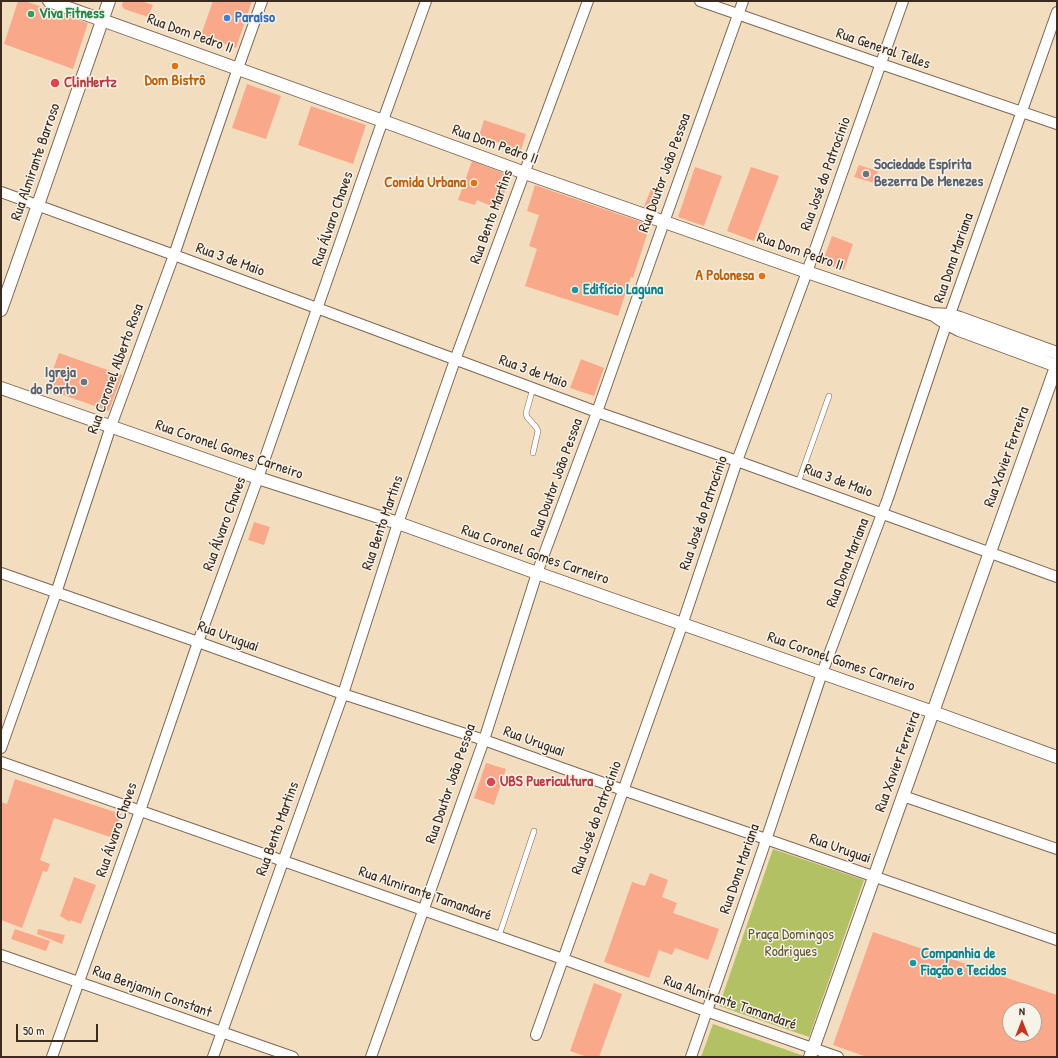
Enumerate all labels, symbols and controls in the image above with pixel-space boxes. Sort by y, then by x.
place label: Viva Fitness [39,5,105,23]
marker: Viva Fitness [26,9,36,19]
place label: Paraíso [235,9,275,27]
street label: Rua Dom Pedro II [144,10,236,58]
marker: Paraíso [222,13,232,23]
street label: Rua General Telles [834,24,932,74]
marker: Dom Bistrô [170,61,180,71]
place label: Dom Bistrô [145,72,205,90]
place label: ClinHertz [64,74,117,92]
marker: ClinHertz [49,77,61,89]
street label: Rua Almirante Barroso [7,101,65,223]
street label: Rua Doutor João Pessoa [635,111,695,235]
street label: Rua José do Patrocínio [797,115,855,233]
street label: Rua Dom Pedro II [449,121,541,169]
place label: Sociedade Espírita Bezerra De Menezes [874,156,983,191]
street label: Rua Bento Martins [467,167,517,267]
street label: Rua Álvaro Chaves [308,169,358,269]
marker: Sociedade Espírita Bezerra De Menezes [861,169,871,179]
place label: Comida Urbana [384,174,466,192]
marker: Comida Urbana [469,178,479,188]
street label: Rua Dona Mariana [930,211,978,305]
street label: Rua Dom Pedro II [754,229,846,275]
street label: Rua 3 de Maio [193,239,267,281]
place label: A Polonesa [696,267,754,285]
marker: A Polonesa [757,271,767,281]
place label: Edifício Laguna [583,281,663,299]
marker: Edifício Laguna [570,285,580,295]
street label: Rua Coronel Alberto Rosa [84,302,148,436]
street label: Rua 3 de Maio [496,351,570,393]
place label: Igreja do Porto [30,364,76,399]
marker: Igreja do Porto [79,377,89,387]
street label: Rua Xavier Ferreira [980,404,1034,510]
street label: Rua Coronel Gomes Carneiro [153,416,305,484]
street label: Rua Doutor João Pessoa [527,416,587,540]
street label: Rua José do Patrocínio [676,453,732,573]
street label: Rua 3 de Maio [801,460,875,502]
street label: Rua Bento Martins [358,473,408,573]
street label: Rua Álvaro Chaves [200,475,250,573]
street label: Rua Dona Mariana [823,516,873,610]
street label: Rua Coronel Gomes Carneiro [459,521,611,589]
street label: Rua Uruguai [195,618,261,656]
street label: Rua Coronel Gomes Carneiro [765,628,917,696]
street label: Rua Xavier Ferreira [871,709,925,815]
street label: Rua Doutor João Pessoa [422,722,480,846]
street label: Rua Uruguai [501,723,567,761]
street label: Rua José do Patrocínio [568,759,626,877]
place label: UBS Puericultura [500,773,593,791]
marker: UBS Puericultura [485,776,497,788]
street label: Rua Bento Martins [253,779,303,879]
street label: Rua Álvaro Chaves [92,780,142,880]
street label: Rua Dona Mariana [716,822,764,916]
street label: Rua Uruguai [807,830,873,868]
street label: Rua Almirante Tamandaré [356,863,494,925]
park label: Praça Domingos Rodrigues [748,926,834,961]
place label: Companhia de Fiação e Tecidos [921,945,1006,980]
marker: Companhia de Fiação e Tecidos [908,958,918,968]
street label: Rua Benjamin Constant [90,962,214,1022]
street label: Rua Almirante Tamandaré [661,972,799,1034]
north arrow [1002,1002,1042,1042]
text: N [1019,1004,1025,1018]
scale bar [18,1016,100,1042]
text: 50 m [23,1022,44,1039]

